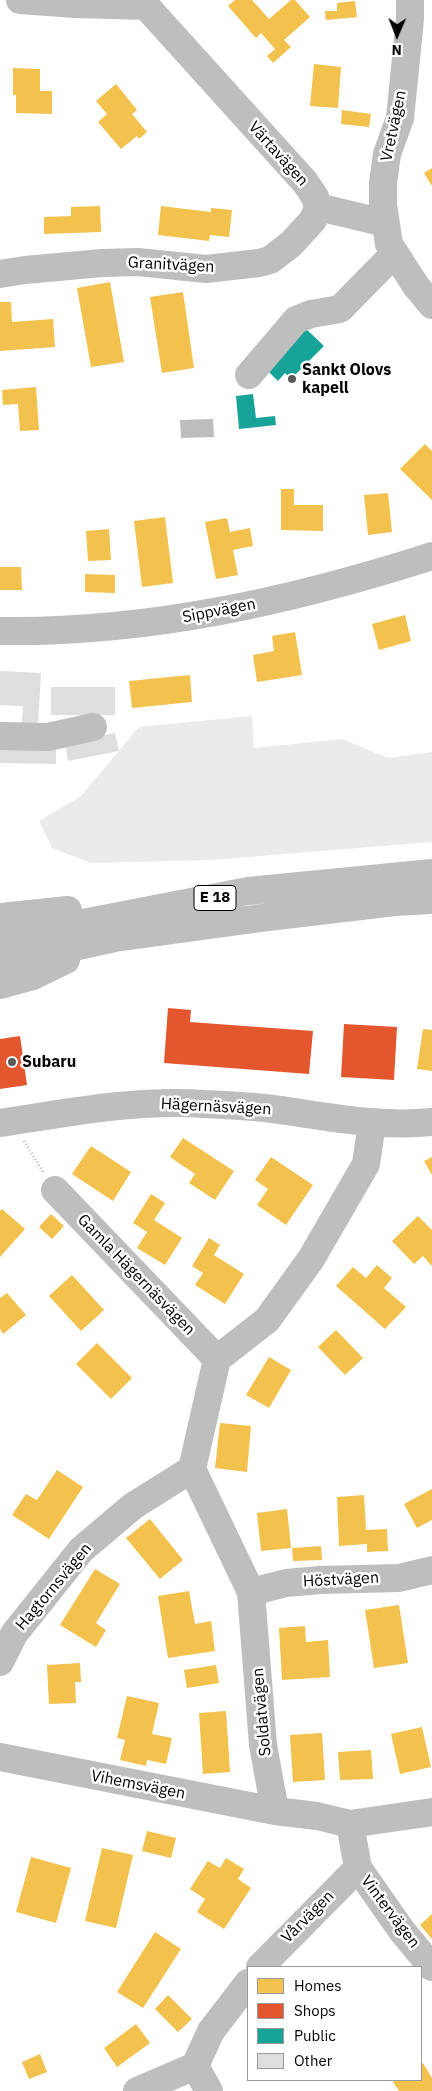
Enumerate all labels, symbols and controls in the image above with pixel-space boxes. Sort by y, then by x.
north arrow [372,10,422,60]
text: N [392,41,402,59]
street label: Vretvägen [377,89,411,163]
street label: Värtavägen [244,118,312,190]
street label: Granitvägen [127,253,215,277]
place label: Sankt Olovs kapell [302,360,391,398]
marker: Sankt Olovs kapell [286,373,298,385]
street label: Sippvägen [181,594,257,628]
road number: E 18 [194,886,236,910]
place label: Subaru [22,1052,76,1072]
marker: Subaru [6,1056,18,1068]
street label: Hägernäsvägen [160,1095,272,1119]
street label: Gamla Hägernäsvägen [73,1210,199,1340]
street label: Hagtornsvägen [12,1540,96,1634]
street label: Höstvägen [303,1568,379,1592]
street label: Soldatvägen [249,1667,275,1757]
street label: Vihemsvägen [89,1766,187,1804]
street label: Vintervägen [357,1872,423,1952]
street label: Vårvägen [278,1887,338,1947]
legend [247,1966,422,2081]
text: Homes [294,1976,342,1995]
text: Shops [294,2001,336,2020]
text: Public [294,2026,336,2045]
text: Other [294,2051,332,2070]

